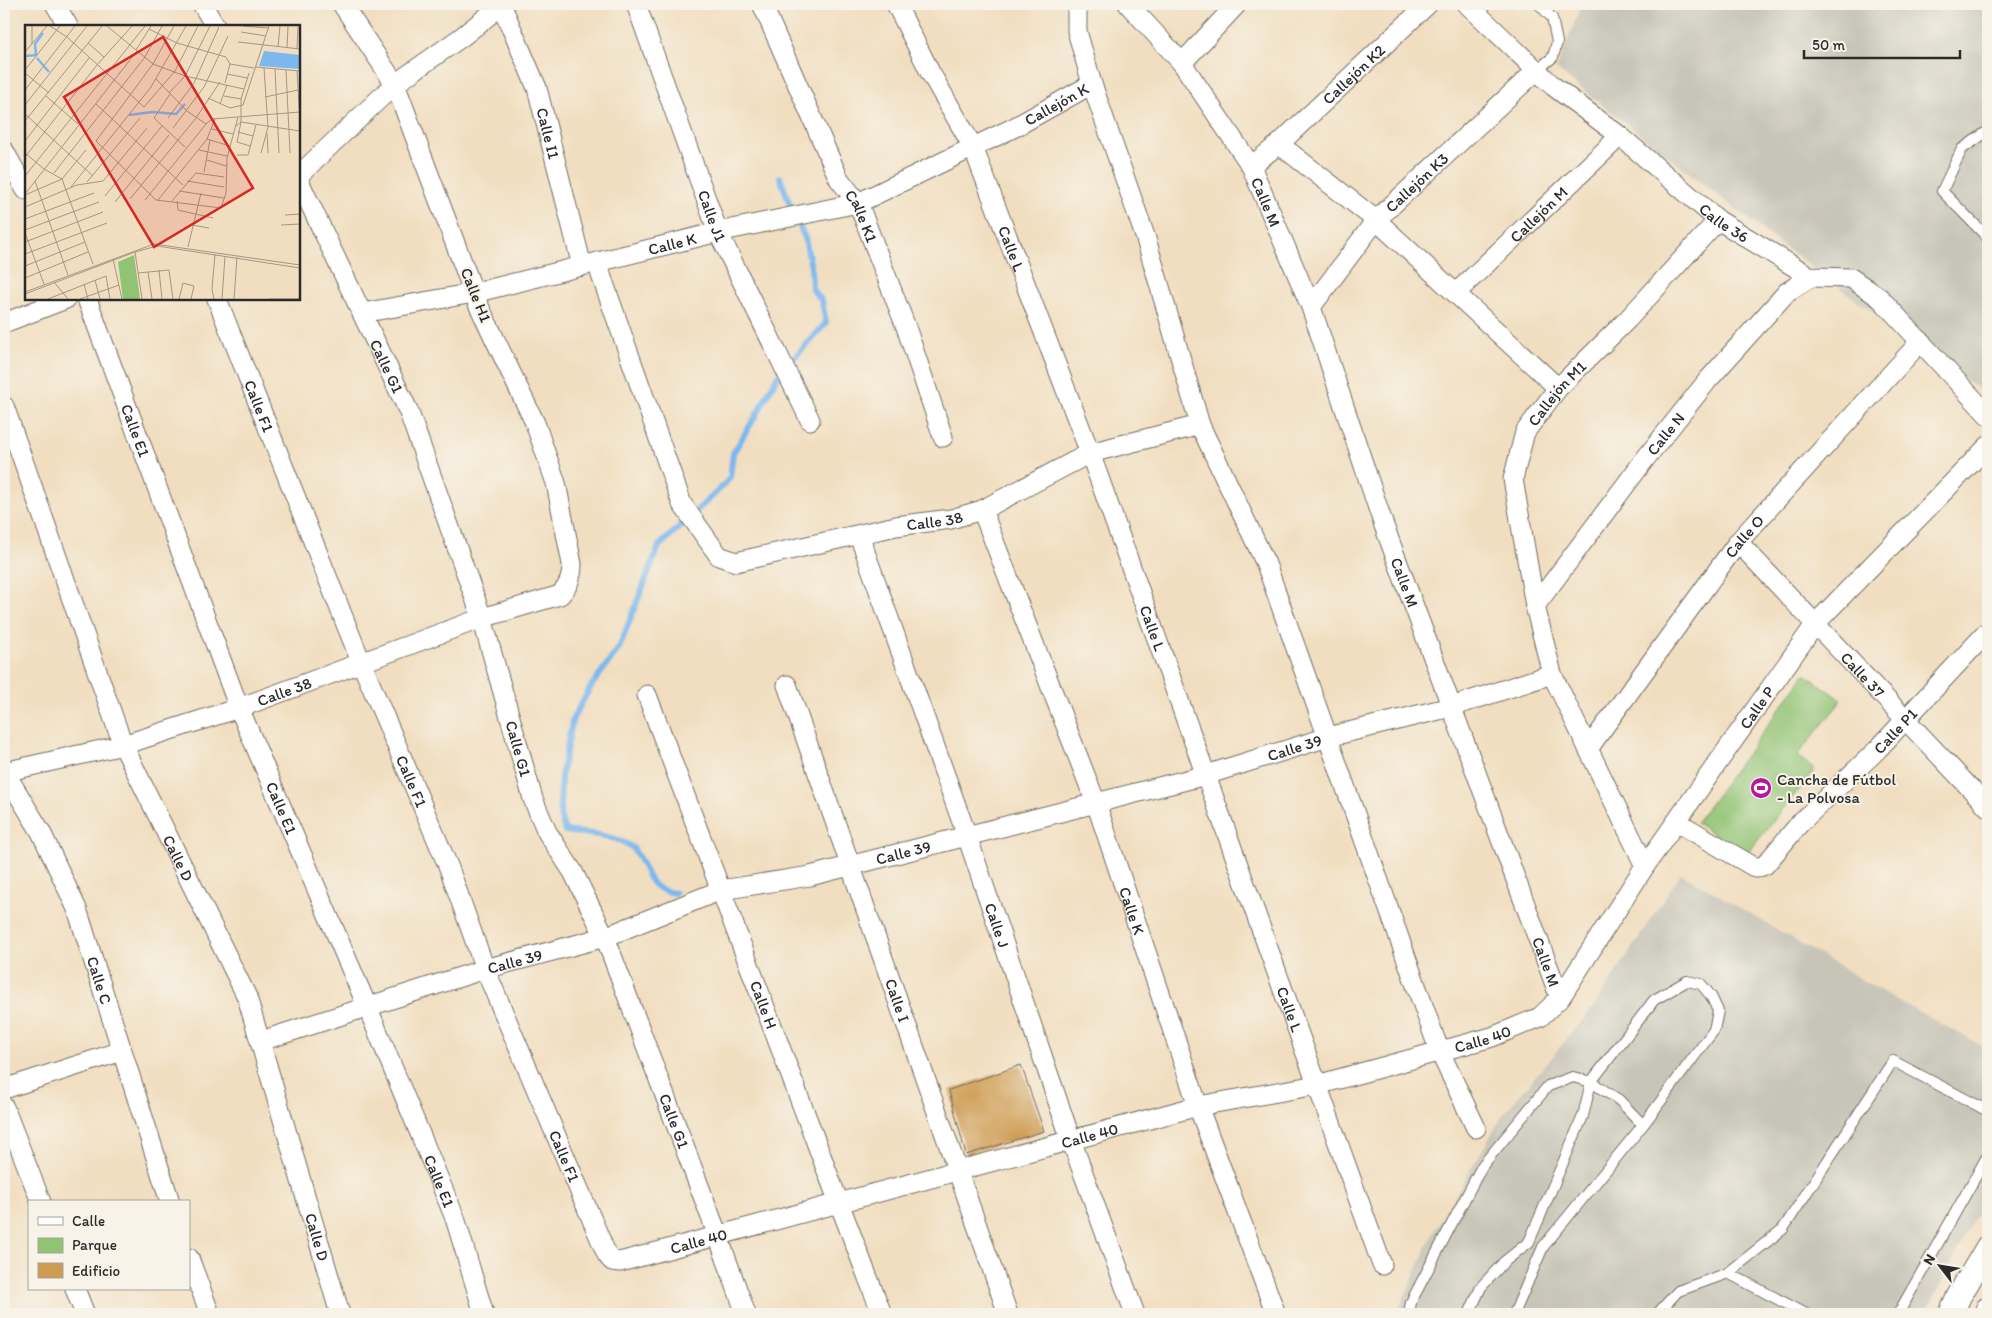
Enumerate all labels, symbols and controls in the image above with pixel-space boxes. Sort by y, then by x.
inset map [25,25,300,300]
scale bar [1804,28,1961,60]
text: 50 m [1812,36,1845,54]
street label: Callejón K2 [1318,40,1389,108]
street label: Callejón K [1021,78,1092,129]
street label: Calle I1 [533,105,564,161]
street label: Callejón K3 [1381,148,1452,216]
street label: Calle M [1247,174,1285,229]
street label: Callejón M [1506,182,1571,246]
street label: Calle K1 [841,185,882,246]
street label: Calle J1 [694,187,731,245]
street label: Calle 36 [1695,199,1752,246]
street label: Calle L [994,223,1029,274]
street label: Calle K [646,228,698,259]
street label: Calle H1 [456,265,496,326]
street label: Calle G1 [366,336,408,397]
street label: Callejón M1 [1523,356,1590,430]
street label: Calle F1 [240,377,279,435]
street label: Calle E1 [117,401,154,460]
street label: Calle N [1642,408,1688,459]
street label: Calle 38 [905,507,965,534]
street label: Calle O [1720,511,1768,561]
street label: Calle M [1387,555,1423,610]
street label: Calle L [1136,603,1170,653]
street label: Calle 37 [1837,648,1889,701]
street label: Calle 38 [254,672,314,710]
street label: Calle P [1735,682,1778,733]
street label: Calle P1 [1869,704,1921,758]
street label: Calle G1 [502,718,536,779]
street label: Calle 39 [1265,730,1324,765]
street label: Calle F1 [392,752,432,810]
place label: Cancha de Fútbol - La Polvosa [1777,770,1897,807]
sports icon: Cancha de Fútbol - La Polvosa [1749,776,1773,800]
street label: Calle E1 [262,779,302,837]
street label: Calle D [159,832,198,884]
street label: Calle 39 [874,836,933,868]
street label: Calle K [1115,884,1149,937]
street label: Calle J [981,900,1014,950]
street label: Calle M [1528,934,1564,989]
street label: Calle 39 [485,945,544,977]
street label: Calle C [83,954,116,1006]
street label: Calle I [881,976,914,1024]
street label: Calle H [746,978,782,1031]
street label: Calle L [1273,984,1307,1034]
street label: Calle 40 [1452,1021,1514,1056]
street label: Calle G1 [655,1091,694,1152]
street label: Calle 40 [1059,1118,1120,1152]
street label: Calle F1 [545,1127,584,1185]
street label: Calle E1 [420,1152,459,1211]
legend [28,1200,190,1290]
street label: Calle D [301,1211,333,1263]
text: Calle [72,1212,105,1230]
street label: Calle 40 [668,1224,729,1258]
text: Parque [72,1236,117,1254]
north arrow [1914,1240,1964,1290]
text: N [1920,1251,1939,1268]
text: Edificio [72,1262,120,1280]

